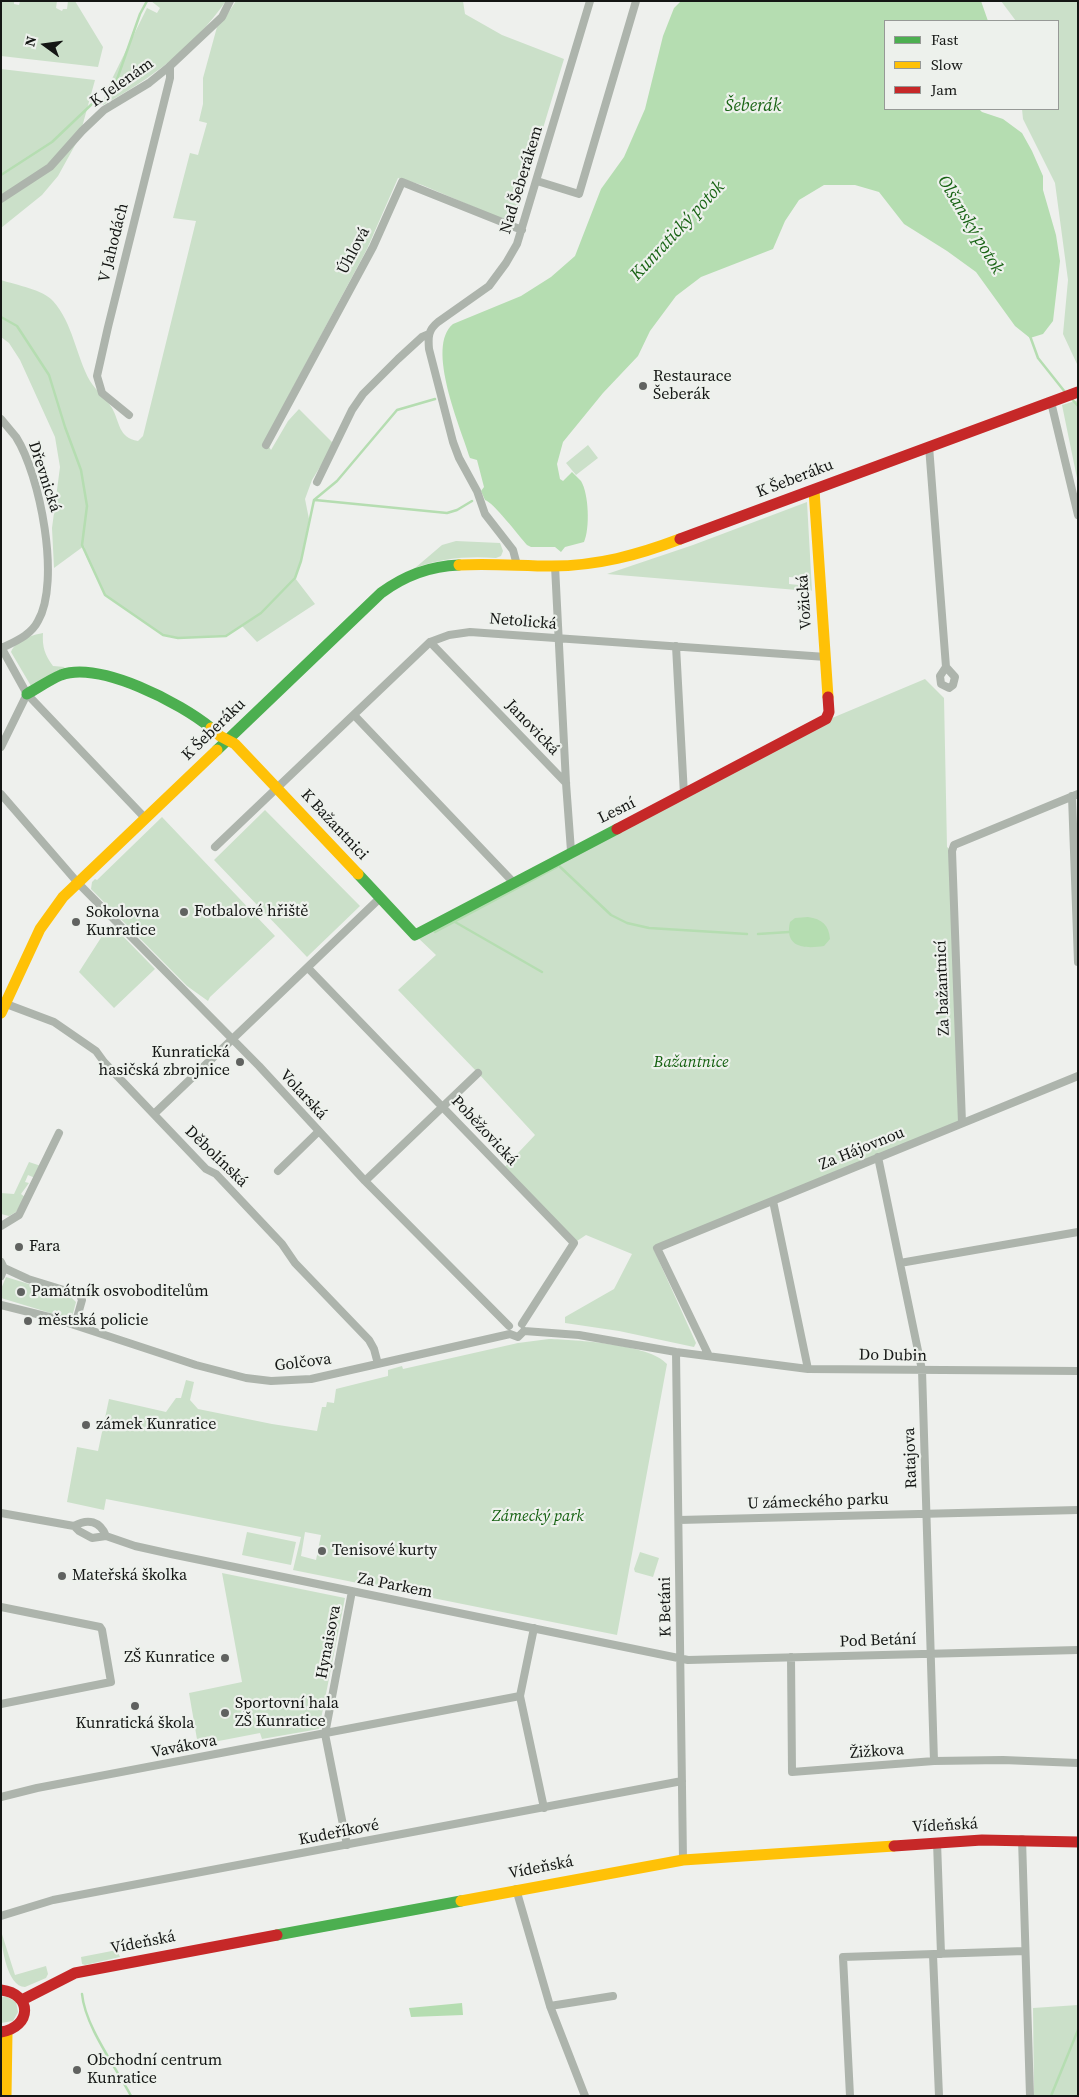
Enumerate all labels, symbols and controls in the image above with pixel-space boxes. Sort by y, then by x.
north arrow [20,20,70,70]
legend [884,20,1059,110]
text: Fast [931,29,958,50]
text: N [20,34,41,49]
street label: K Jelenám [87,54,157,112]
text: Slow [931,54,963,75]
text: Jam [931,79,957,100]
water label: Šeberák [725,95,781,117]
street label: Nad Šeberákem [496,124,548,236]
water label: Olšanský potok [932,172,1008,278]
water label: Kunratický potok [626,177,730,285]
street label: V Jahodách [95,201,133,285]
street label: Úhlová [334,224,374,278]
place label: Restaurace Šeberák [653,367,732,405]
marker: Restaurace Šeberák [637,380,649,392]
street label: Dřevnická [24,439,64,515]
street label: K Šeberáku [754,456,836,502]
street label: Vožická [794,574,816,630]
street label: Netolická [488,609,558,635]
street label: K Šeberáku [178,695,250,765]
street label: Janovická [501,696,563,760]
street label: K Bažantnici [296,786,372,864]
street label: Lesní [595,794,639,828]
place label: Fotbalové hřiště [194,902,308,922]
place label: Sokolovna Kunratice [86,903,159,941]
marker: Fotbalové hřiště [178,906,190,918]
marker: Sokolovna Kunratice [70,916,82,928]
street label: Za bažantnicí [932,940,954,1036]
place label: Kunratická hasičská zbrojnice [99,1043,230,1081]
park label: Bažantnice [653,1053,729,1073]
marker: Kunratická hasičská zbrojnice [234,1056,246,1068]
street label: Volarská [275,1066,331,1124]
street label: Poběžovická [447,1092,521,1170]
street label: Děbolínská [181,1122,251,1192]
street label: Za Hájovnou [817,1123,907,1175]
place label: Fara [29,1237,60,1257]
marker: Fara [13,1241,25,1253]
place label: Památník osvoboditelům [31,1282,209,1302]
marker: Památník osvoboditelům [15,1286,27,1298]
place label: městská policie [38,1311,148,1331]
marker: městská policie [22,1315,34,1327]
street label: Do Dubin [859,1346,927,1366]
street label: Golčova [274,1350,332,1376]
place label: zámek Kunratice [96,1415,216,1435]
marker: zámek Kunratice [80,1419,92,1431]
street label: Ratajova [900,1427,922,1489]
street label: U zámeckého parku [747,1490,889,1514]
park label: Zámecký park [492,1507,584,1527]
place label: Tenisové kurty [332,1541,437,1561]
marker: Tenisové kurty [316,1545,328,1557]
place label: Mateřská školka [72,1566,187,1586]
street label: Za Parkem [356,1569,434,1603]
marker: Mateřská školka [56,1570,68,1582]
street label: K Betáni [656,1577,676,1637]
street label: Hynaisova [312,1604,346,1680]
street label: Pod Betání [839,1630,917,1652]
place label: ZŠ Kunratice [124,1648,215,1668]
marker: ZŠ Kunratice [219,1652,231,1664]
place label: Sportovní hala ZŠ Kunratice [235,1694,339,1732]
marker: Kunratická škola [129,1700,141,1712]
marker: Sportovní hala ZŠ Kunratice [219,1707,231,1719]
place label: Kunratická škola [76,1714,194,1734]
street label: Vavákova [150,1731,218,1763]
street label: Žižkova [849,1741,905,1763]
street label: Vídeňská [912,1815,978,1837]
street label: Kudeříkové [297,1816,381,1850]
street label: Vídeňská [507,1852,575,1884]
street label: Vídeňská [109,1927,177,1959]
place label: Obchodní centrum Kunratice [87,2051,222,2089]
marker: Obchodní centrum Kunratice [71,2064,83,2076]

